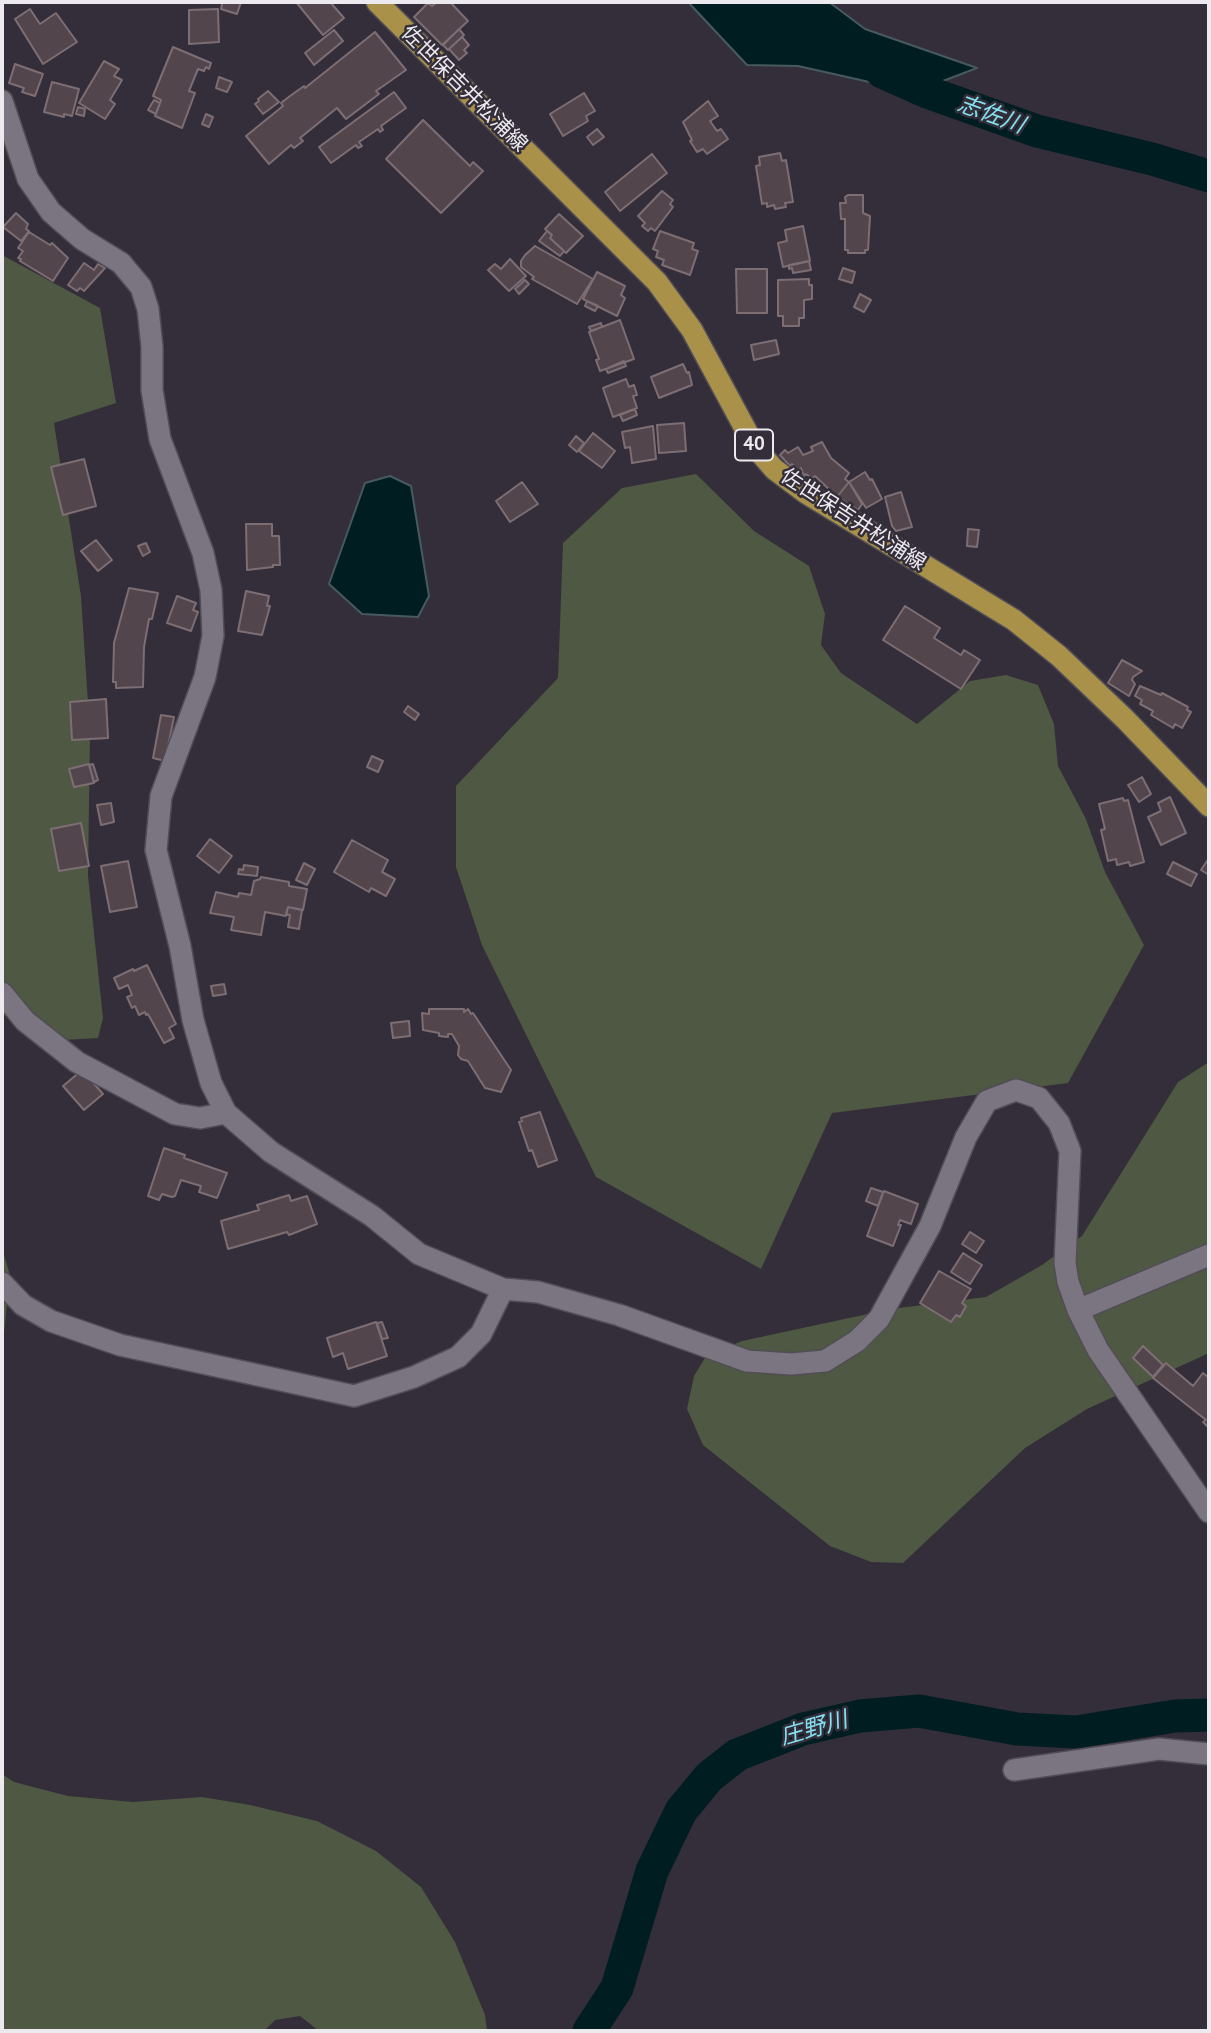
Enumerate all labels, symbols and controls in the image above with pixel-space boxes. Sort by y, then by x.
street label: 佐世保吉井松浦線 [396,21,532,157]
water label: 志佐川 [954,90,1028,140]
road number: 40 [735,430,773,460]
street label: 佐世保吉井松浦線 [776,464,930,576]
water label: 庄野川 [777,1706,851,1752]

